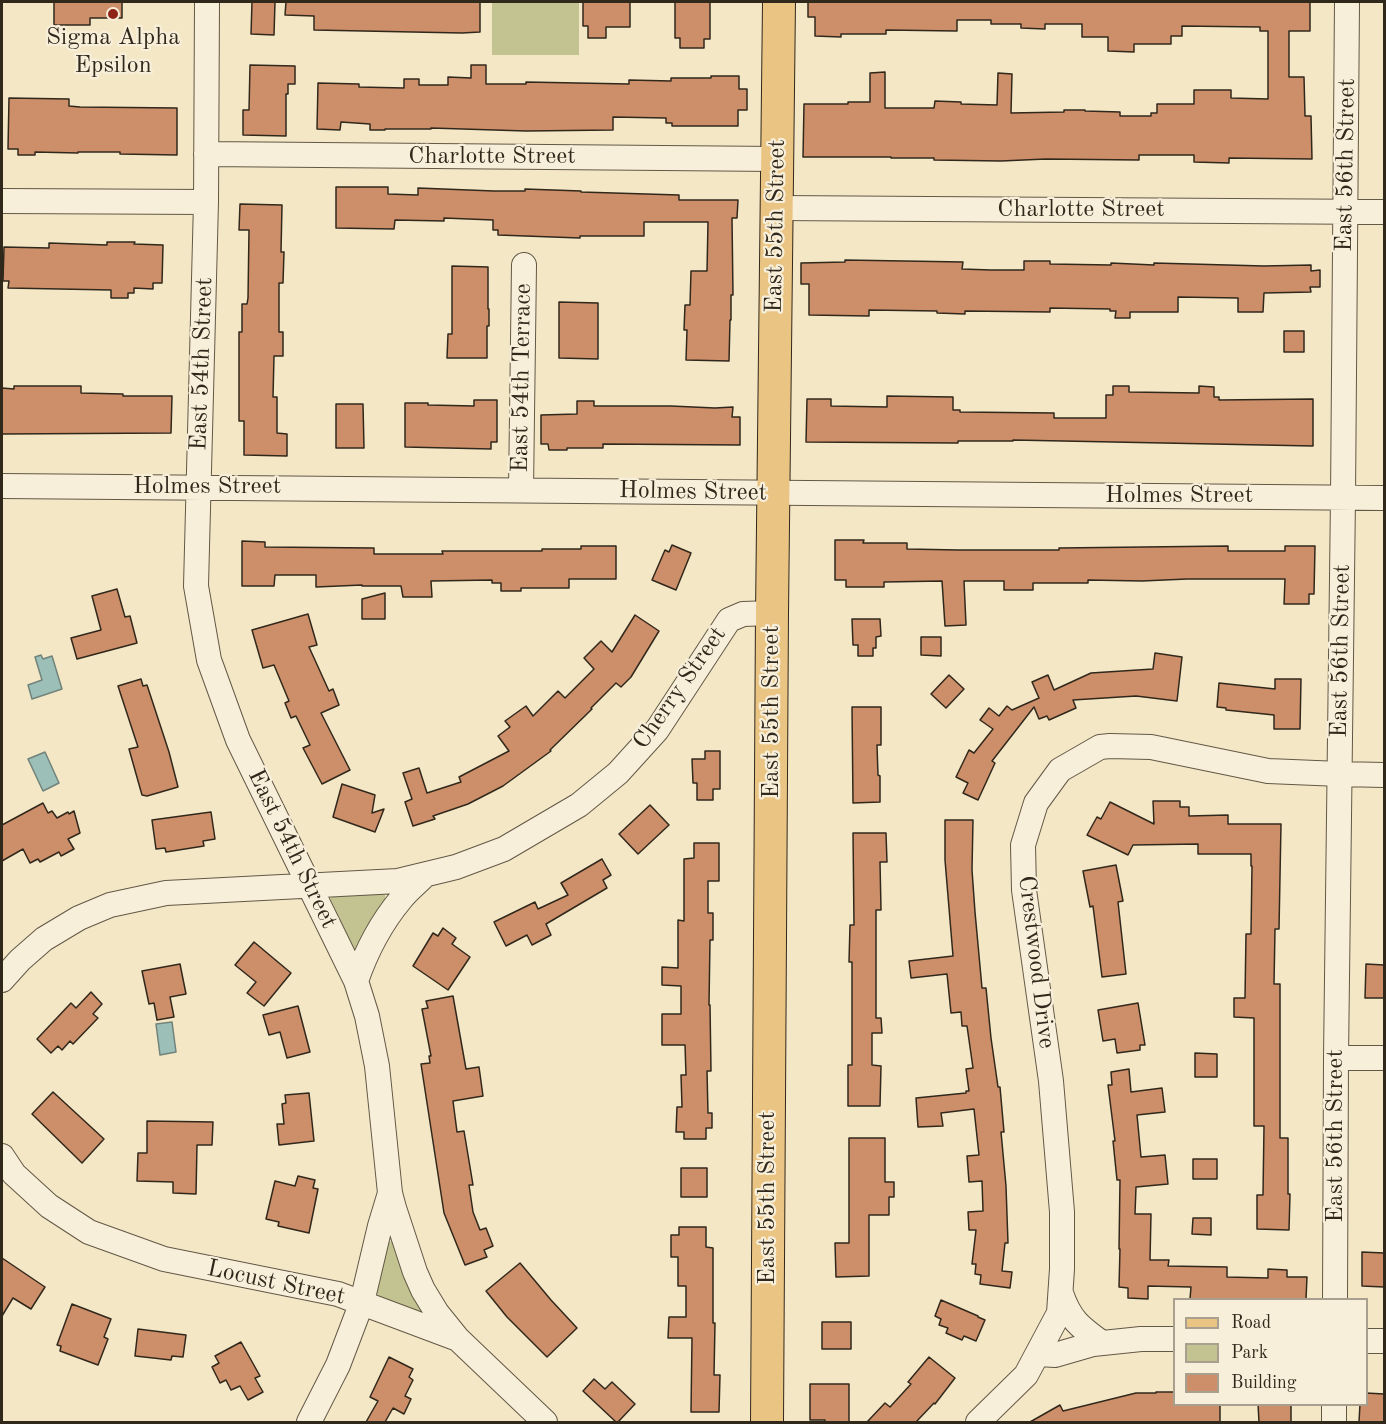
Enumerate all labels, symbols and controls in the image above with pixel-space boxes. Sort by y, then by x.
marker: Sigma Alpha Epsilon [106,7,120,21]
place label: Sigma Alpha Epsilon [46,24,180,80]
street label: East 56th Street [1330,78,1362,252]
street label: East 55th Street [760,139,792,313]
street label: Charlotte Street [408,143,576,171]
street label: Charlotte Street [997,196,1165,224]
street label: East 54th Street [185,277,219,451]
street label: East 54th Terrace [506,283,538,473]
street label: Holmes Street [133,473,281,501]
street label: Holmes Street [619,476,767,508]
street label: Holmes Street [1105,482,1253,510]
street label: East 56th Street [1325,564,1357,738]
street label: Cherry Street [627,621,733,755]
street label: East 55th Street [758,625,786,799]
street label: East 54th Street [241,765,343,933]
street label: Crestwood Drive [1011,874,1061,1050]
street label: East 56th Street [1322,1049,1350,1223]
street label: East 55th Street [754,1111,782,1285]
street label: Locust Street [204,1254,348,1312]
legend [1173,1298,1368,1406]
text: Road [1231,1314,1271,1332]
text: Park [1231,1344,1268,1362]
text: Building [1231,1374,1296,1392]

